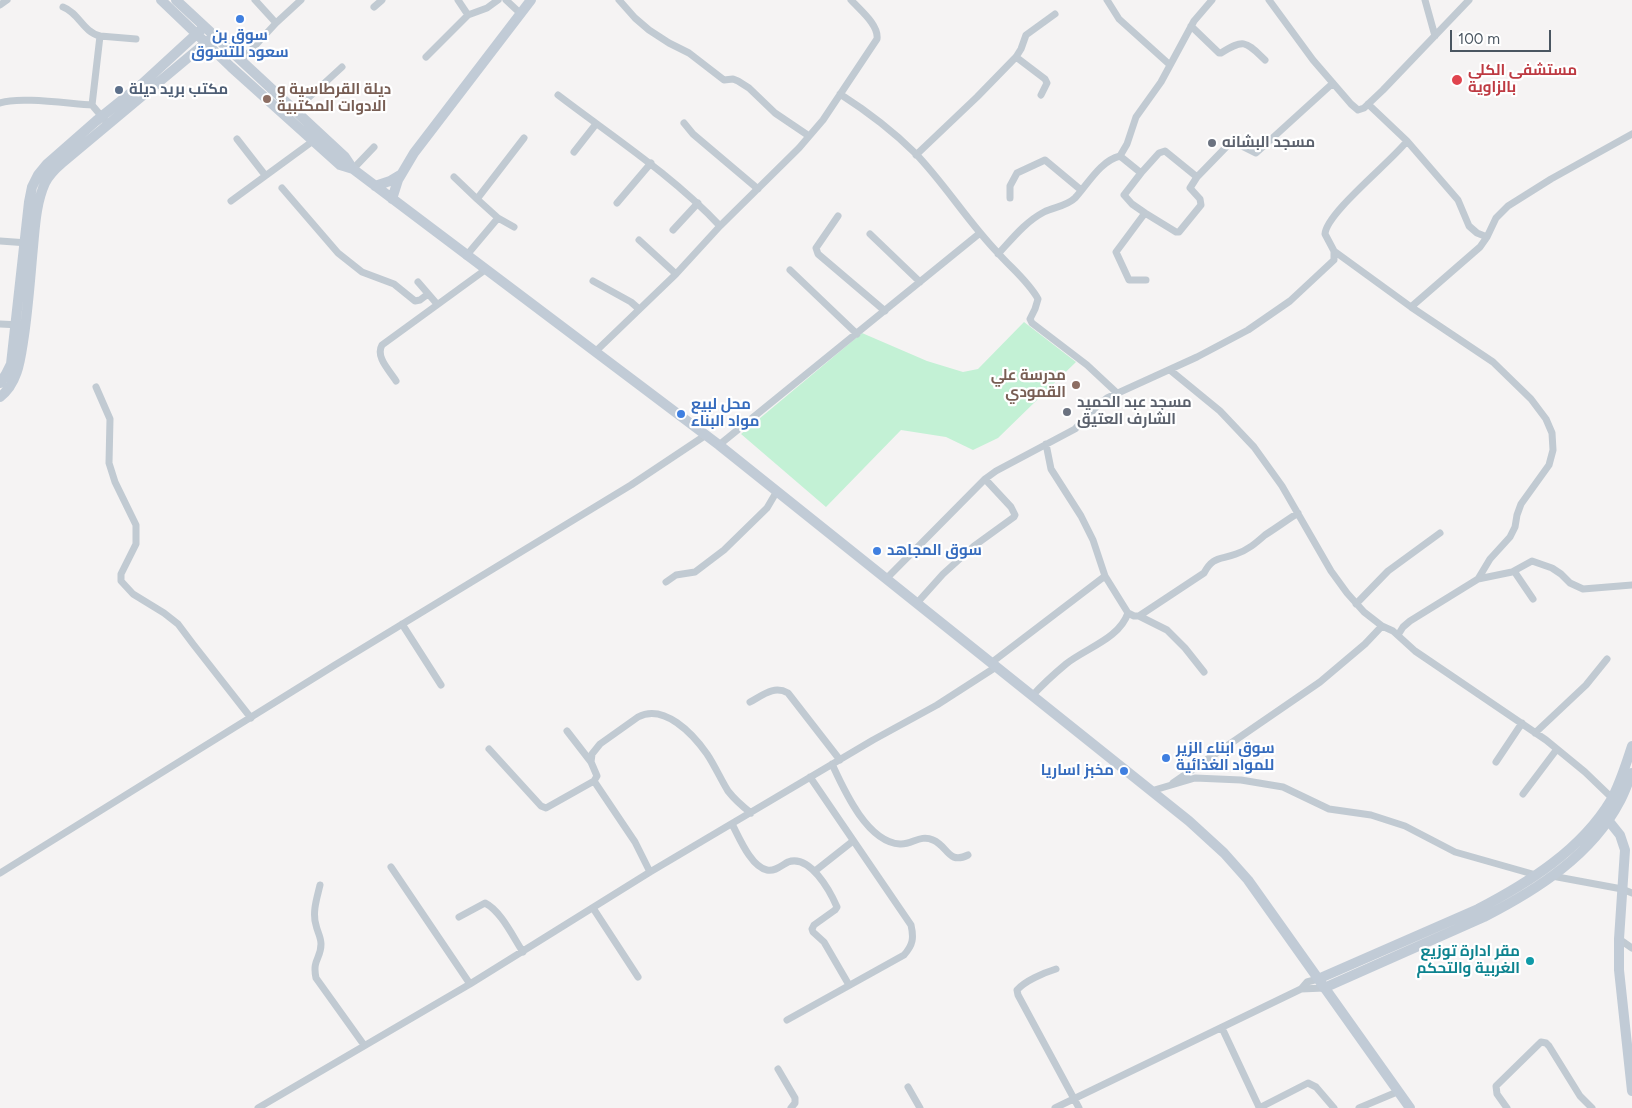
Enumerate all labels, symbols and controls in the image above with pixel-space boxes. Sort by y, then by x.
marker: سوق بن سعود للتسوق [234,13,246,25]
scale bar [1452,20,1553,52]
place label: سوق بن سعود للتسوق [191,27,289,62]
text: 100 m [1458,30,1500,48]
place label: مستشفى الكلى بالزاوية [1468,62,1577,97]
marker: مستشفى الكلى بالزاوية [1450,73,1464,87]
place label: مكتب بريد ديلة [129,81,228,99]
place label: ديلة القرطاسية و الادوات المكتبية [277,81,391,116]
marker: مكتب بريد ديلة [113,84,125,96]
marker: ديلة القرطاسية و الادوات المكتبية [261,93,273,105]
place label: مسجد البشانه [1222,134,1315,152]
marker: مسجد البشانه [1206,137,1218,149]
place label: مدرسة علي القمودي [991,367,1066,402]
marker: مدرسة علي القمودي [1070,379,1082,391]
place label: مسجد عبد الحميد الشارف العتيق [1077,394,1192,429]
place label: محل لبيع مواد البناء [691,396,759,431]
marker: مسجد عبد الحميد الشارف العتيق [1061,406,1073,418]
marker: محل لبيع مواد البناء [675,408,687,420]
place label: سوق المجاهد [887,542,982,560]
marker: سوق المجاهد [871,545,883,557]
place label: سوق ابناء الزير للمواد الغذائية [1176,740,1275,775]
marker: سوق ابناء الزير للمواد الغذائية [1160,752,1172,764]
place label: مخبز اساريا [1041,762,1114,780]
marker: مخبز اساريا [1118,765,1130,777]
place label: مقر ادارة توزيع الغربية والتحكم [1417,943,1520,978]
marker: مقر ادارة توزيع الغربية والتحكم [1524,955,1536,967]

